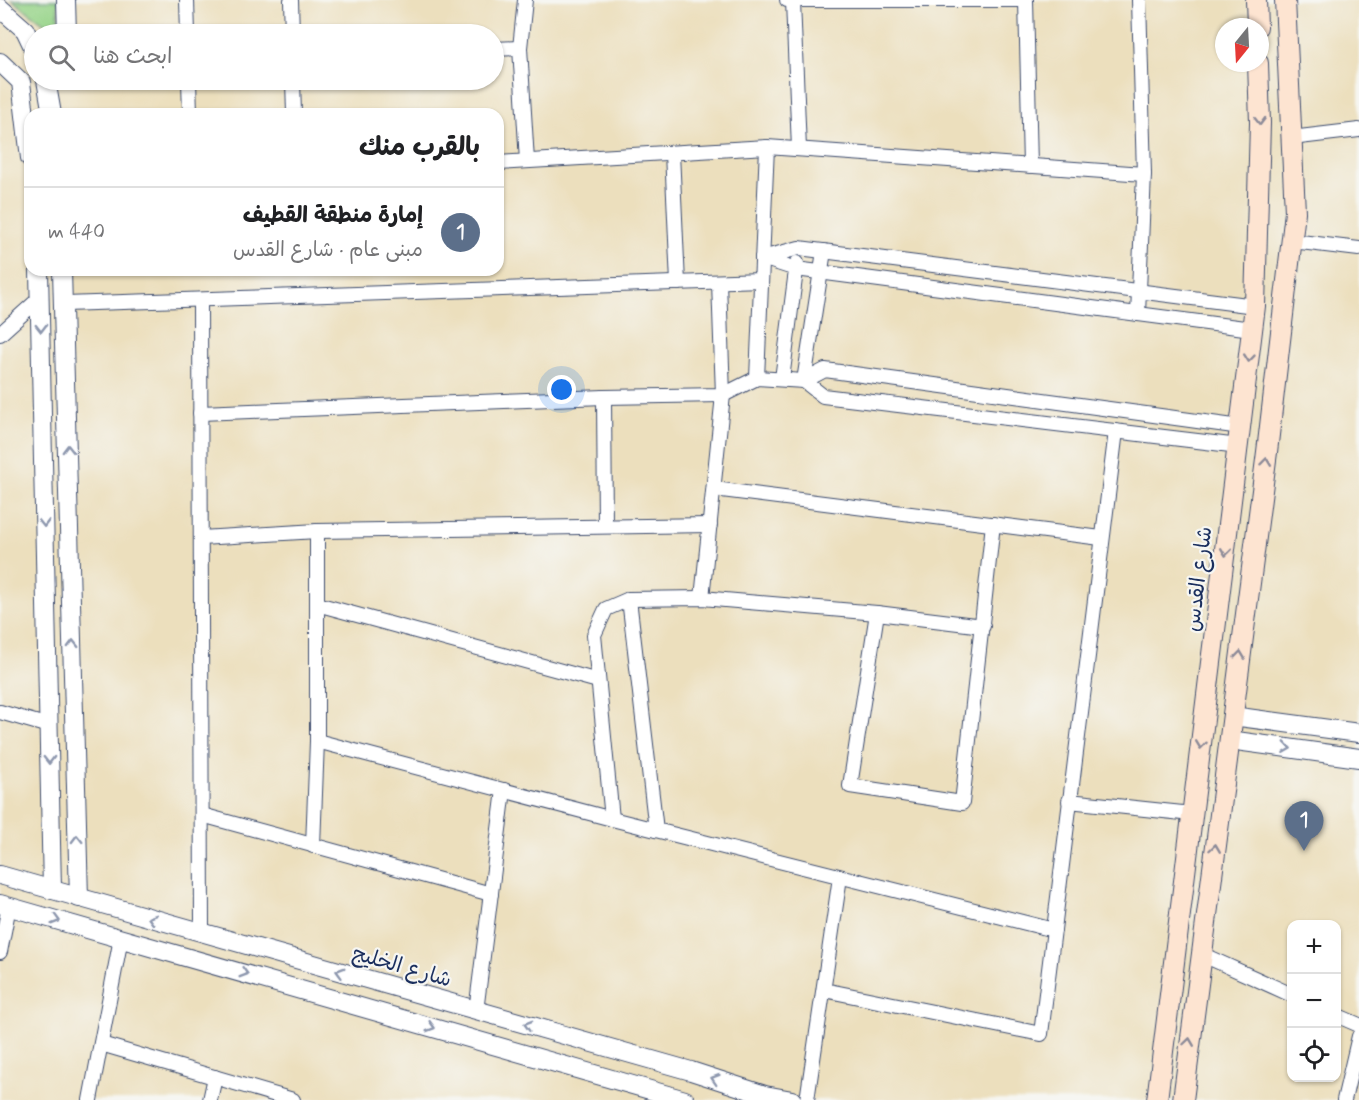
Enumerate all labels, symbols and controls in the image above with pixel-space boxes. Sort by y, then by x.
north arrow [1215,18,1269,72]
search box [24,24,504,90]
icon: search [45,41,78,74]
text: ابحث هنا [93,43,173,71]
one-way arrow [1254,117,1266,126]
text: بالقرب منك [359,131,480,165]
text: إمارة منطقة القطيف [243,202,423,230]
text: 440 m [48,219,105,246]
text: 1 [456,219,465,246]
text: مبنى عام · شارع القدس [233,237,423,264]
one-way arrow [34,324,47,333]
one-way arrow [1243,353,1256,363]
your location [547,375,576,404]
one-way arrow [62,445,75,454]
one-way arrow [1259,457,1271,466]
one-way arrow [38,519,51,528]
street label: شارع القدس [1179,525,1219,633]
one-way arrow [1220,547,1232,556]
one-way arrow [67,640,79,649]
one-way arrow [1234,651,1246,660]
one-way arrow [1195,740,1208,750]
one-way arrow [1282,742,1291,754]
one-way arrow [43,756,55,765]
pin: 1 [1284,802,1324,851]
one-way arrow [71,835,83,844]
one-way arrow [1208,844,1220,853]
one-way arrow [50,913,61,925]
one-way arrow [148,914,158,926]
map controls [1287,920,1341,1082]
button: + [1287,920,1341,974]
street label: شارع الخليج [349,939,455,994]
one-way arrow [239,966,249,979]
one-way arrow [335,967,346,979]
button: − [1287,974,1341,1028]
one-way arrow [425,1020,436,1032]
one-way arrow [523,1020,533,1032]
button: locate [1287,1028,1341,1082]
one-way arrow [1183,1037,1195,1046]
one-way arrow [710,1074,721,1086]

